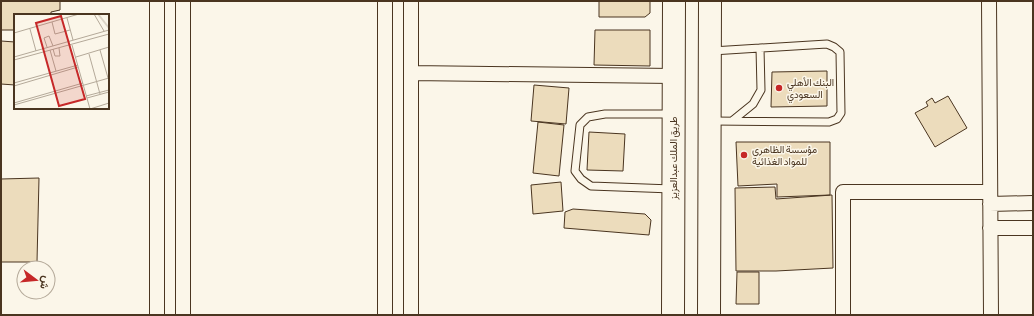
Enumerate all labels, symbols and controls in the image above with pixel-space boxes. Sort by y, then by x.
inset map [14,14,109,109]
place label: البنك الأهلي السعودي [787,77,834,103]
marker: البنك الأهلي السعودي [774,83,784,93]
street label: طريق الملك عبدالعزيز [668,116,680,201]
place label: مؤسسة الظاهري للمواد الغذائية [752,144,817,168]
marker: مؤسسة الظاهري للمواد الغذائية [739,150,749,160]
north arrow [16,260,56,300]
text: ش [37,274,53,291]

